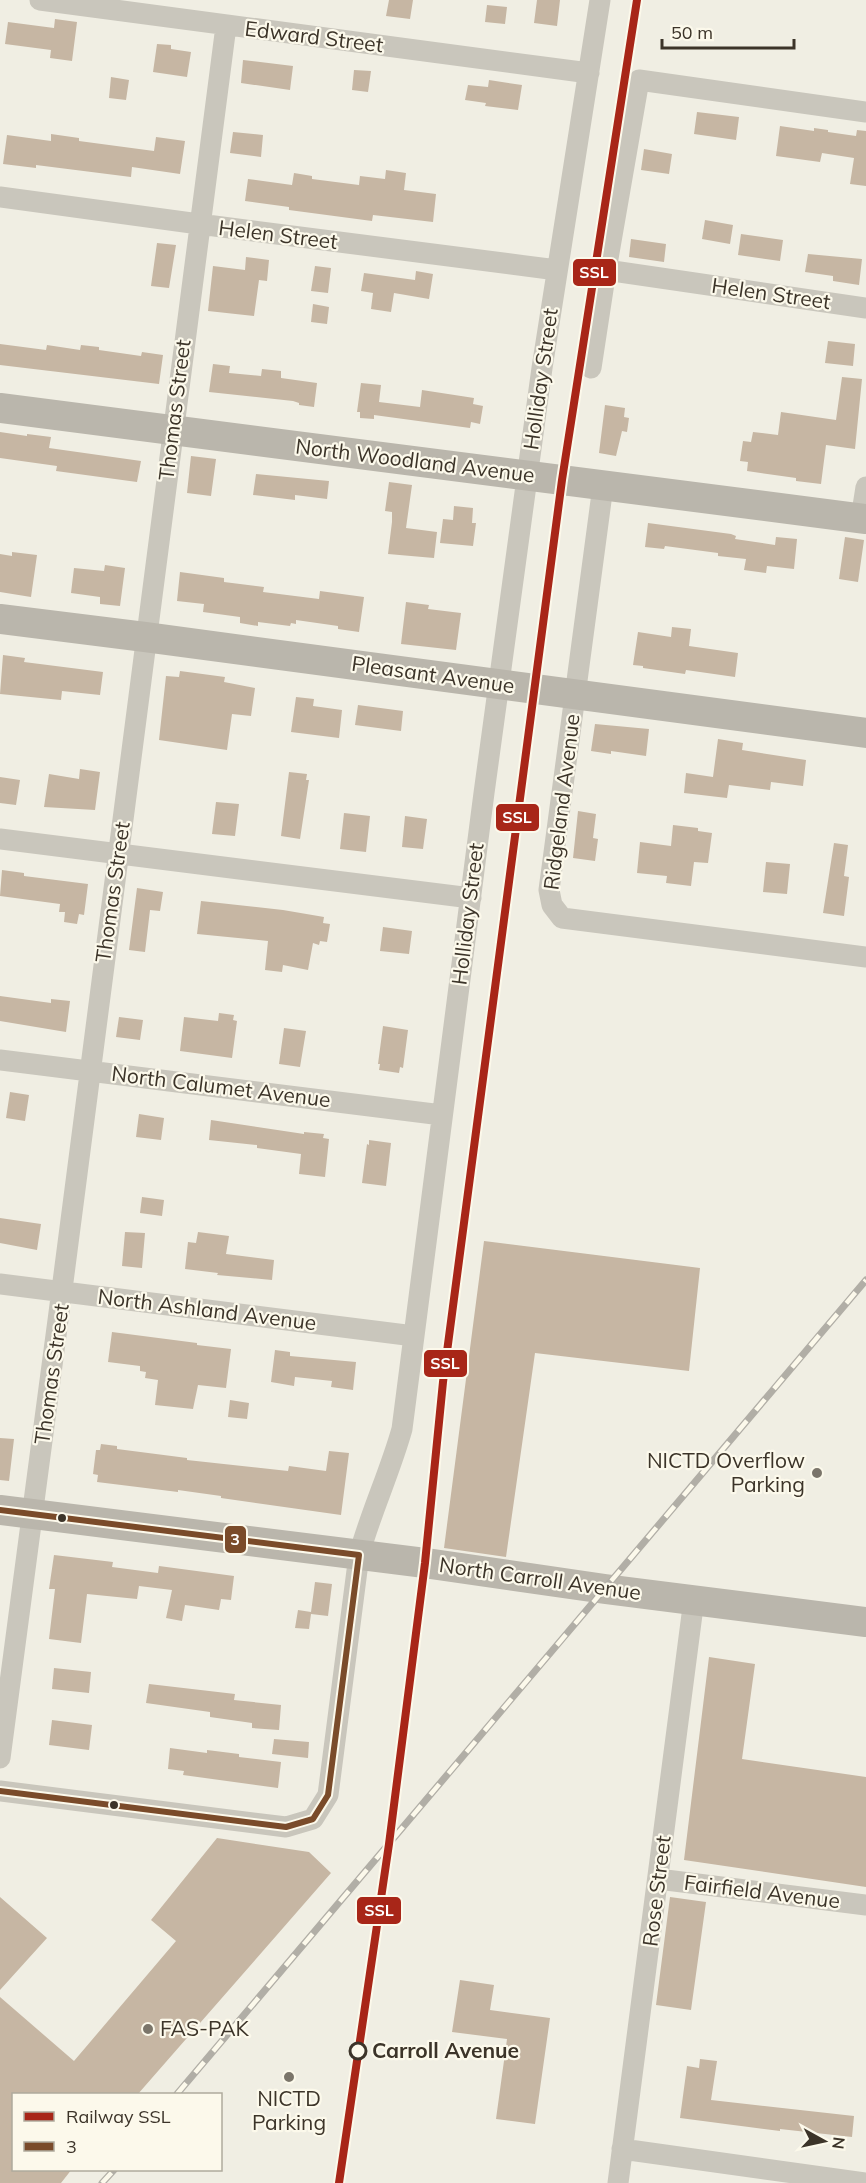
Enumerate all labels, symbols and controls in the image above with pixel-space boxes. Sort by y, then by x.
scale bar [662,12,794,50]
street label: Edward Street [243,15,385,57]
text: 50 m [671,21,713,44]
street label: Helen Street [217,214,339,254]
line badge: SSL [572,258,617,287]
text: SSL [579,262,609,282]
street label: Helen Street [710,272,832,314]
street label: Holliday Street [517,306,563,451]
street label: Thomas Street [152,338,196,482]
street label: North Woodland Avenue [294,432,536,488]
street label: Pleasant Avenue [350,650,516,698]
street label: Ridgeland Avenue [537,712,585,891]
line badge: SSL [495,803,540,832]
text: SSL [502,807,532,827]
street label: Thomas Street [89,820,135,964]
street label: Holliday Street [445,841,489,986]
street label: North Calumet Avenue [110,1060,332,1112]
street label: North Ashland Avenue [96,1283,318,1335]
street label: Thomas Street [28,1302,74,1446]
line badge: SSL [423,1349,468,1378]
text: SSL [430,1353,460,1373]
place label: NICTD Overflow Parking [647,1447,805,1497]
marker: NICTD Overflow Parking [810,1466,824,1480]
unlabelled marker [56,1512,68,1524]
line badge: 3 [224,1525,247,1554]
text: 3 [230,1529,240,1549]
street label: North Carroll Avenue [438,1551,643,1605]
unlabelled marker [108,1799,120,1811]
street label: Rose Street [636,1834,676,1948]
street label: Fairfield Avenue [683,1869,842,1913]
line badge: SSL [356,1896,402,1925]
text: SSL [364,1900,394,1920]
place label: FAS-PAK [160,2015,250,2041]
marker: FAS-PAK [141,2022,155,2036]
place label: Carroll Avenue [372,2037,519,2063]
marker: Carroll Avenue [349,2042,367,2060]
marker: NICTD Parking [282,2070,296,2084]
place label: NICTD Parking [252,2085,326,2135]
legend [12,2093,222,2171]
text: Railway SSL [66,2105,171,2128]
north arrow [794,2111,854,2171]
text: 3 [66,2135,77,2158]
text: N [828,2136,850,2150]

